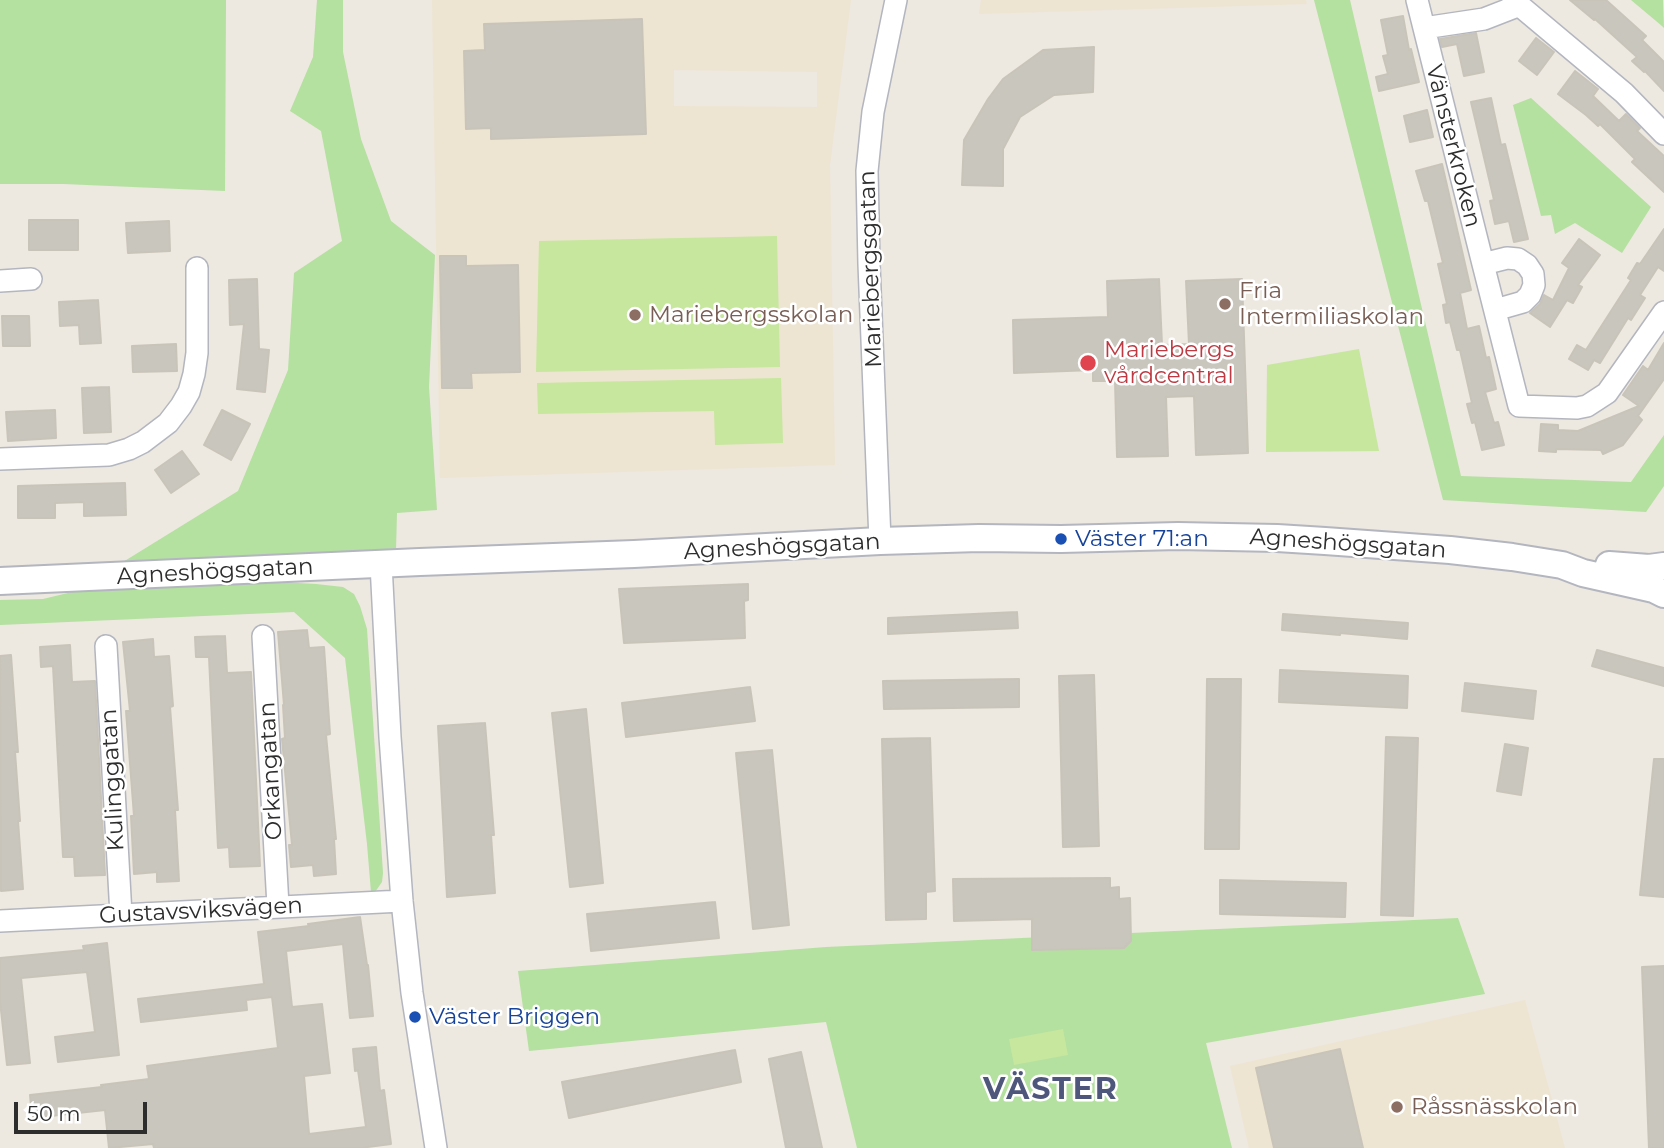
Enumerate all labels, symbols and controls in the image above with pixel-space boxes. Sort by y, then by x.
street label: Vänsterkroken [1419,62,1487,230]
street label: Mariebergsgatan [854,170,888,368]
place label: Fria Intermiliaskolan [1239,277,1424,331]
marker: Fria Intermiliaskolan [1217,296,1233,312]
place label: Mariebergsskolan [649,301,853,329]
marker: Mariebergsskolan [627,307,643,323]
place label: Mariebergs vårdcentral [1104,336,1234,390]
marker: Mariebergs vårdcentral [1078,353,1098,373]
street label: Agneshögsgatan [1249,523,1447,565]
place label: Väster 71:an [1075,525,1209,553]
street label: Agneshögsgatan [683,528,881,566]
marker: Väster 71:an [1053,531,1069,547]
street label: Agneshögsgatan [116,553,314,591]
street label: Orkangatan [254,701,288,841]
street label: Kulinggatan [95,708,131,852]
street label: Gustavsviksvägen [99,892,303,930]
place label: Väster Briggen [429,1003,600,1031]
marker: Väster Briggen [407,1009,423,1025]
district label: VÄSTER [984,1072,1118,1108]
scale bar [18,1088,150,1132]
place label: Råssnässkolan [1411,1093,1578,1121]
marker: Råssnässkolan [1389,1099,1405,1115]
text: 50 m [27,1101,81,1126]

